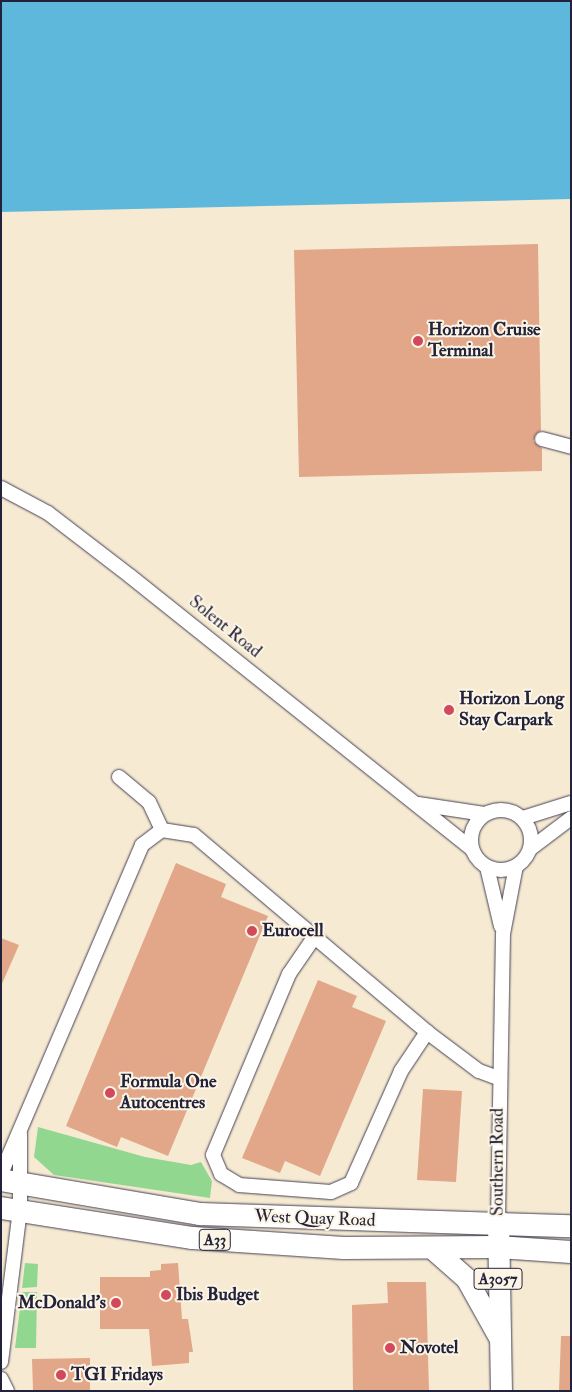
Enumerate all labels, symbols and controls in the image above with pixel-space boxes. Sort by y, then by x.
place label: Horizon Cruise Terminal [428,320,541,362]
marker: Horizon Cruise Terminal [412,335,424,347]
street label: Solent Road [184,591,266,663]
place label: Horizon Long Stay Carpark [459,689,564,732]
marker: Horizon Long Stay Carpark [443,704,455,716]
place label: Eurocell [262,920,324,942]
marker: Eurocell [246,925,258,937]
place label: Formula One Autocentres [120,1072,217,1114]
marker: Formula One Autocentres [104,1087,116,1099]
street label: Southern Road [487,1108,509,1216]
street label: West Quay Road [254,1206,376,1232]
road number: A33 [199,1226,231,1254]
road number: A3057 [473,1266,523,1292]
place label: Ibis Budget [176,1284,259,1306]
marker: Ibis Budget [160,1289,172,1301]
place label: McDonald's [18,1292,106,1314]
marker: McDonald's [110,1297,122,1309]
place label: Novotel [400,1337,458,1359]
marker: Novotel [384,1342,396,1354]
place label: TGI Fridays [71,1364,163,1386]
marker: TGI Fridays [55,1369,67,1381]

